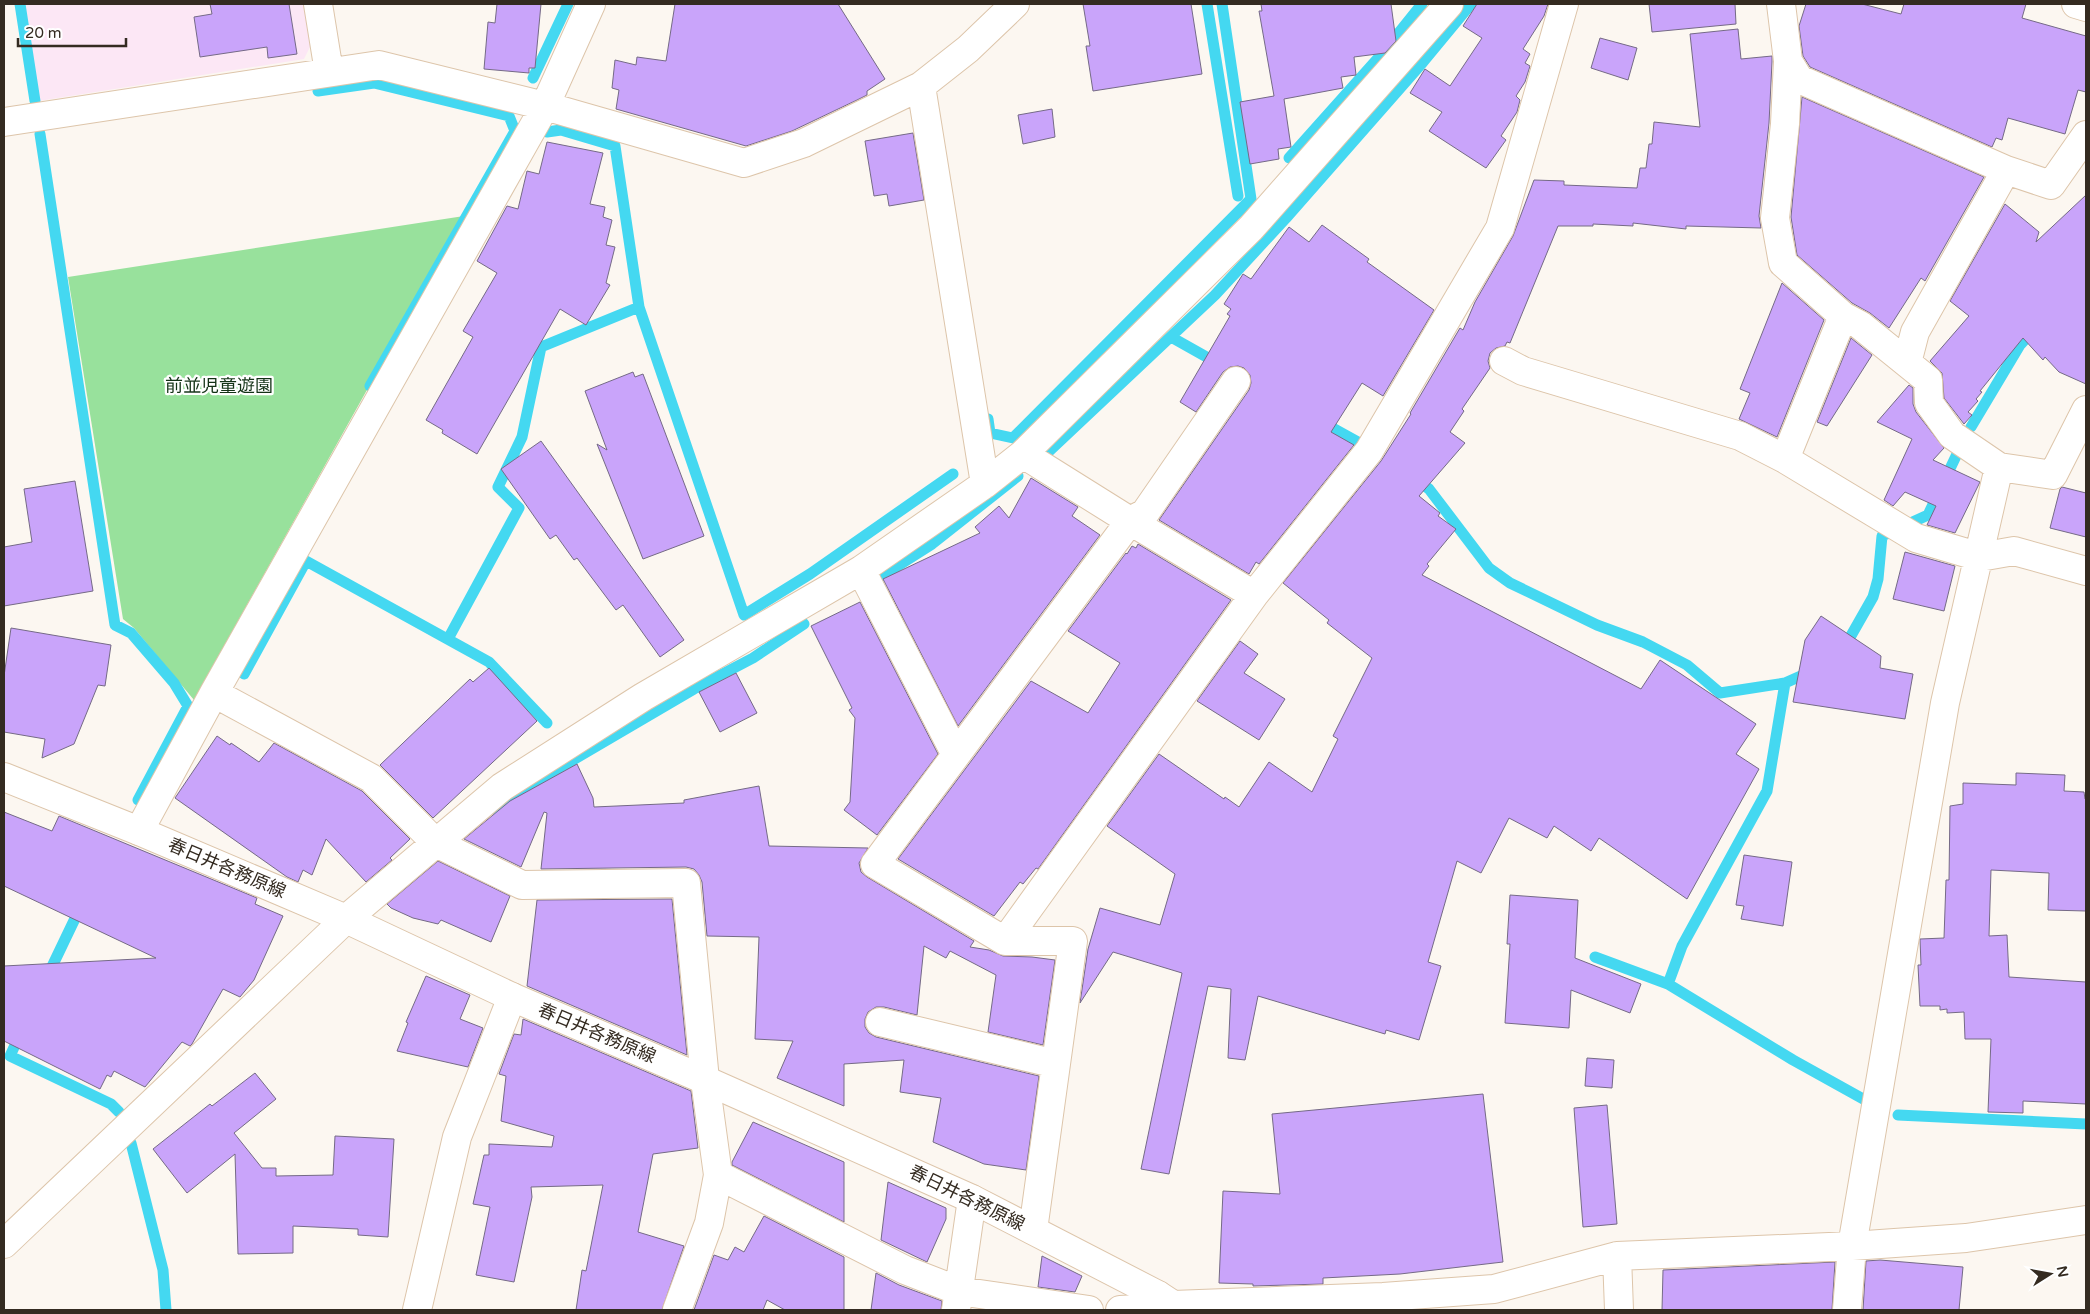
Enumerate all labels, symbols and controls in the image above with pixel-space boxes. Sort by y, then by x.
scale bar [18,15,125,47]
text: 20 m [25,24,62,42]
park label: 前並児童遊園 [165,375,273,397]
street label: 春日井各務原線 [165,833,289,903]
street label: 春日井各務原線 [535,998,659,1068]
street label: 春日井各務原線 [906,1160,1028,1236]
north arrow [2025,1249,2075,1299]
text: N [2053,1264,2072,1279]

